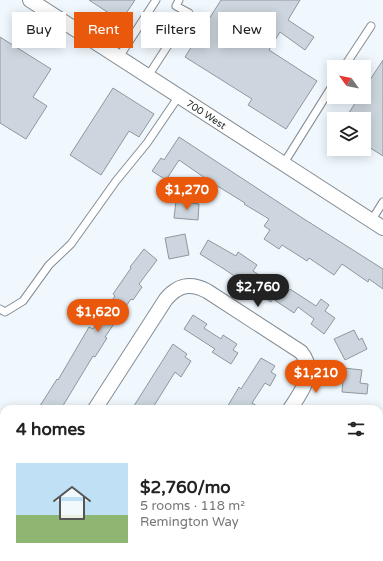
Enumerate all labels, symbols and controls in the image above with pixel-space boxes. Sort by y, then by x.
chip: Buy [12,12,66,48]
chip: Rent [74,12,133,48]
chip: Filters [141,12,210,48]
chip: New [218,12,276,48]
north arrow [327,60,371,104]
map controls [327,60,371,156]
street label: 700 West [184,97,228,132]
button: layers [327,112,371,156]
pin: $1,270 [154,177,220,211]
text: $1,270 [165,182,209,198]
pin: $2,760 [225,274,291,308]
text: $2,760 [236,279,280,295]
pin: $1,620 [65,299,131,333]
text: $1,620 [76,304,120,320]
pin: $1,210 [283,360,349,394]
text: $1,210 [294,365,338,381]
icon: filters [345,418,367,440]
text: 4 homes [16,419,85,440]
text: $2,760/mo [140,477,231,498]
icon: home [48,479,96,527]
text: 5 rooms · 118 m² [140,498,245,514]
text: Remington Way [140,514,239,530]

